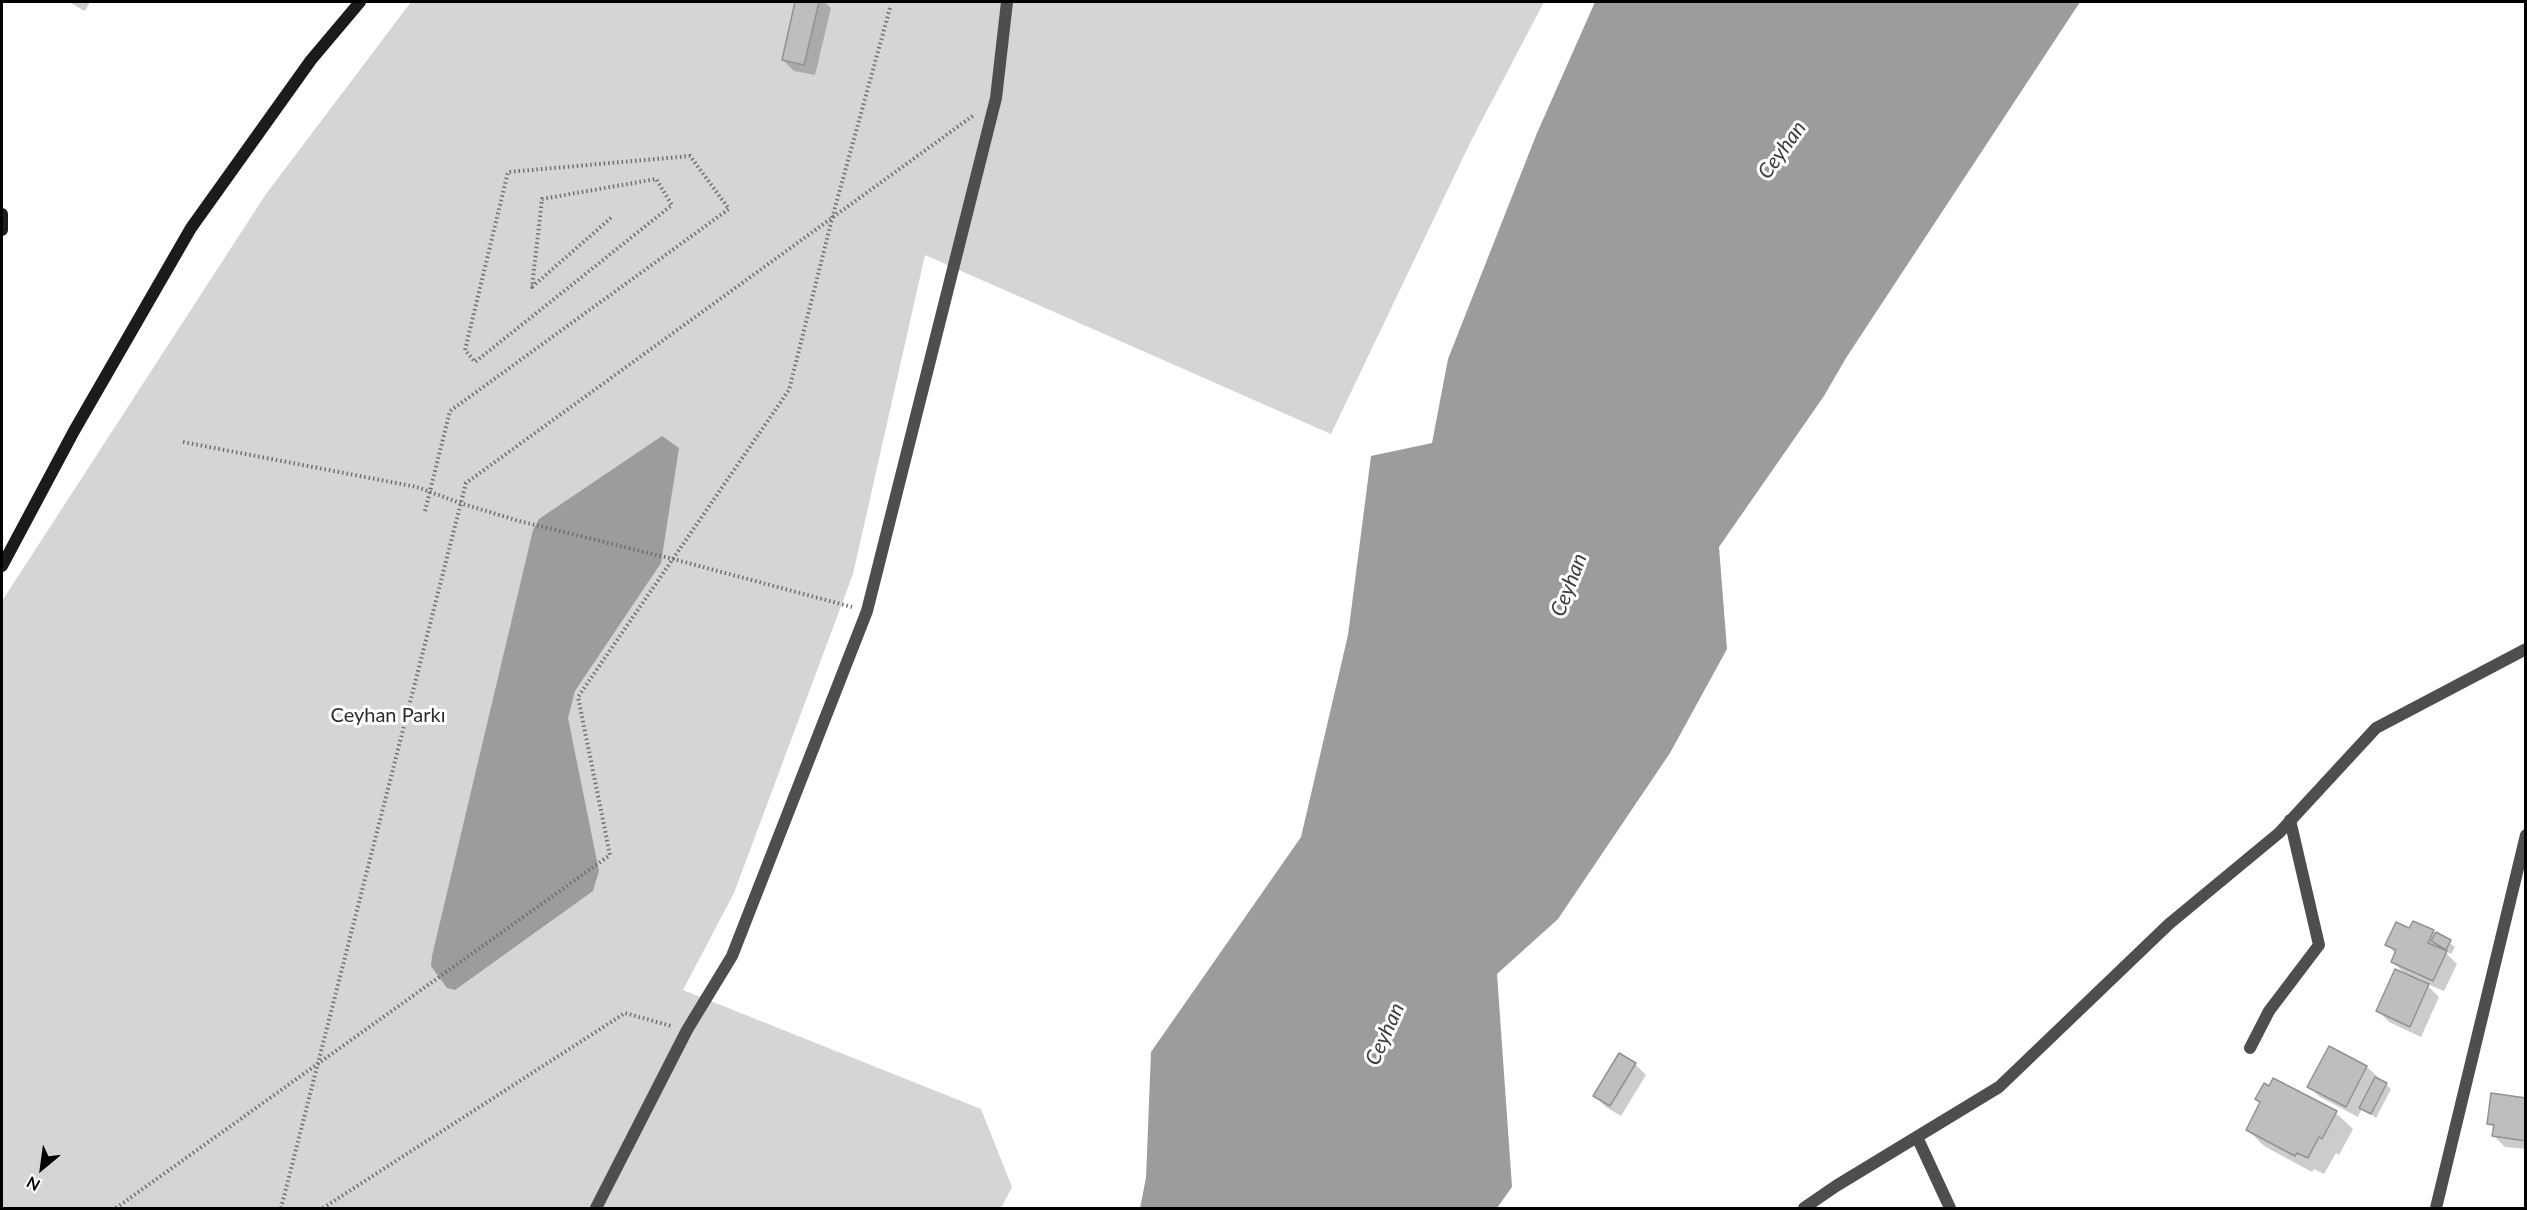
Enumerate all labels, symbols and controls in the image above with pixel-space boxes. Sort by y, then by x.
water label: Ceyhan [1753,116,1811,184]
water label: Ceyhan [1545,550,1593,620]
park label: Ceyhan Parkı [330,704,446,728]
water label: Ceyhan [1360,999,1410,1069]
north arrow [12,1138,72,1198]
text: N [23,1173,43,1195]

